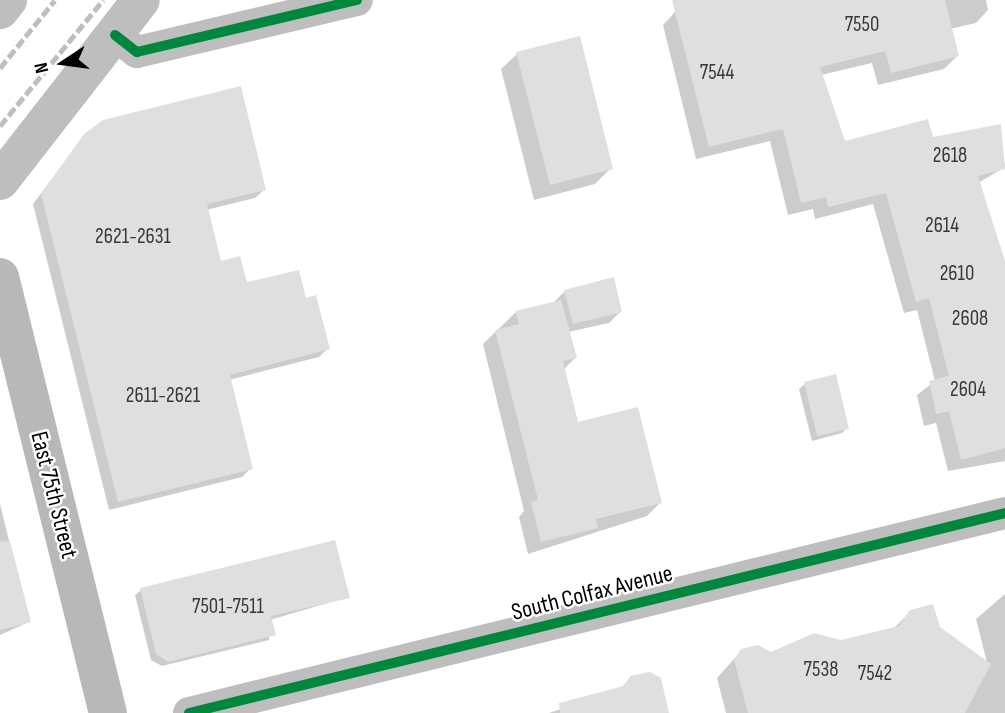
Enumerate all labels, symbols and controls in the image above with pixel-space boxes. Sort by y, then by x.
house number: 7550 [845,12,879,38]
north arrow [28,28,98,98]
text: N [30,60,54,75]
house number: 7544 [700,60,734,86]
house number: 2618 [933,143,967,169]
house number: 2614 [925,213,959,239]
house number: 2621-2631 [95,224,171,250]
house number: 2610 [940,261,974,287]
house number: 2608 [952,306,988,332]
house number: 2604 [950,377,986,403]
house number: 2611-2621 [126,383,200,409]
street label: East 75th Street [24,429,84,561]
street label: South Colfax Avenue [509,559,675,627]
house number: 7501-7511 [192,594,264,620]
house number: 7538 [804,657,838,683]
house number: 7542 [858,661,892,687]

